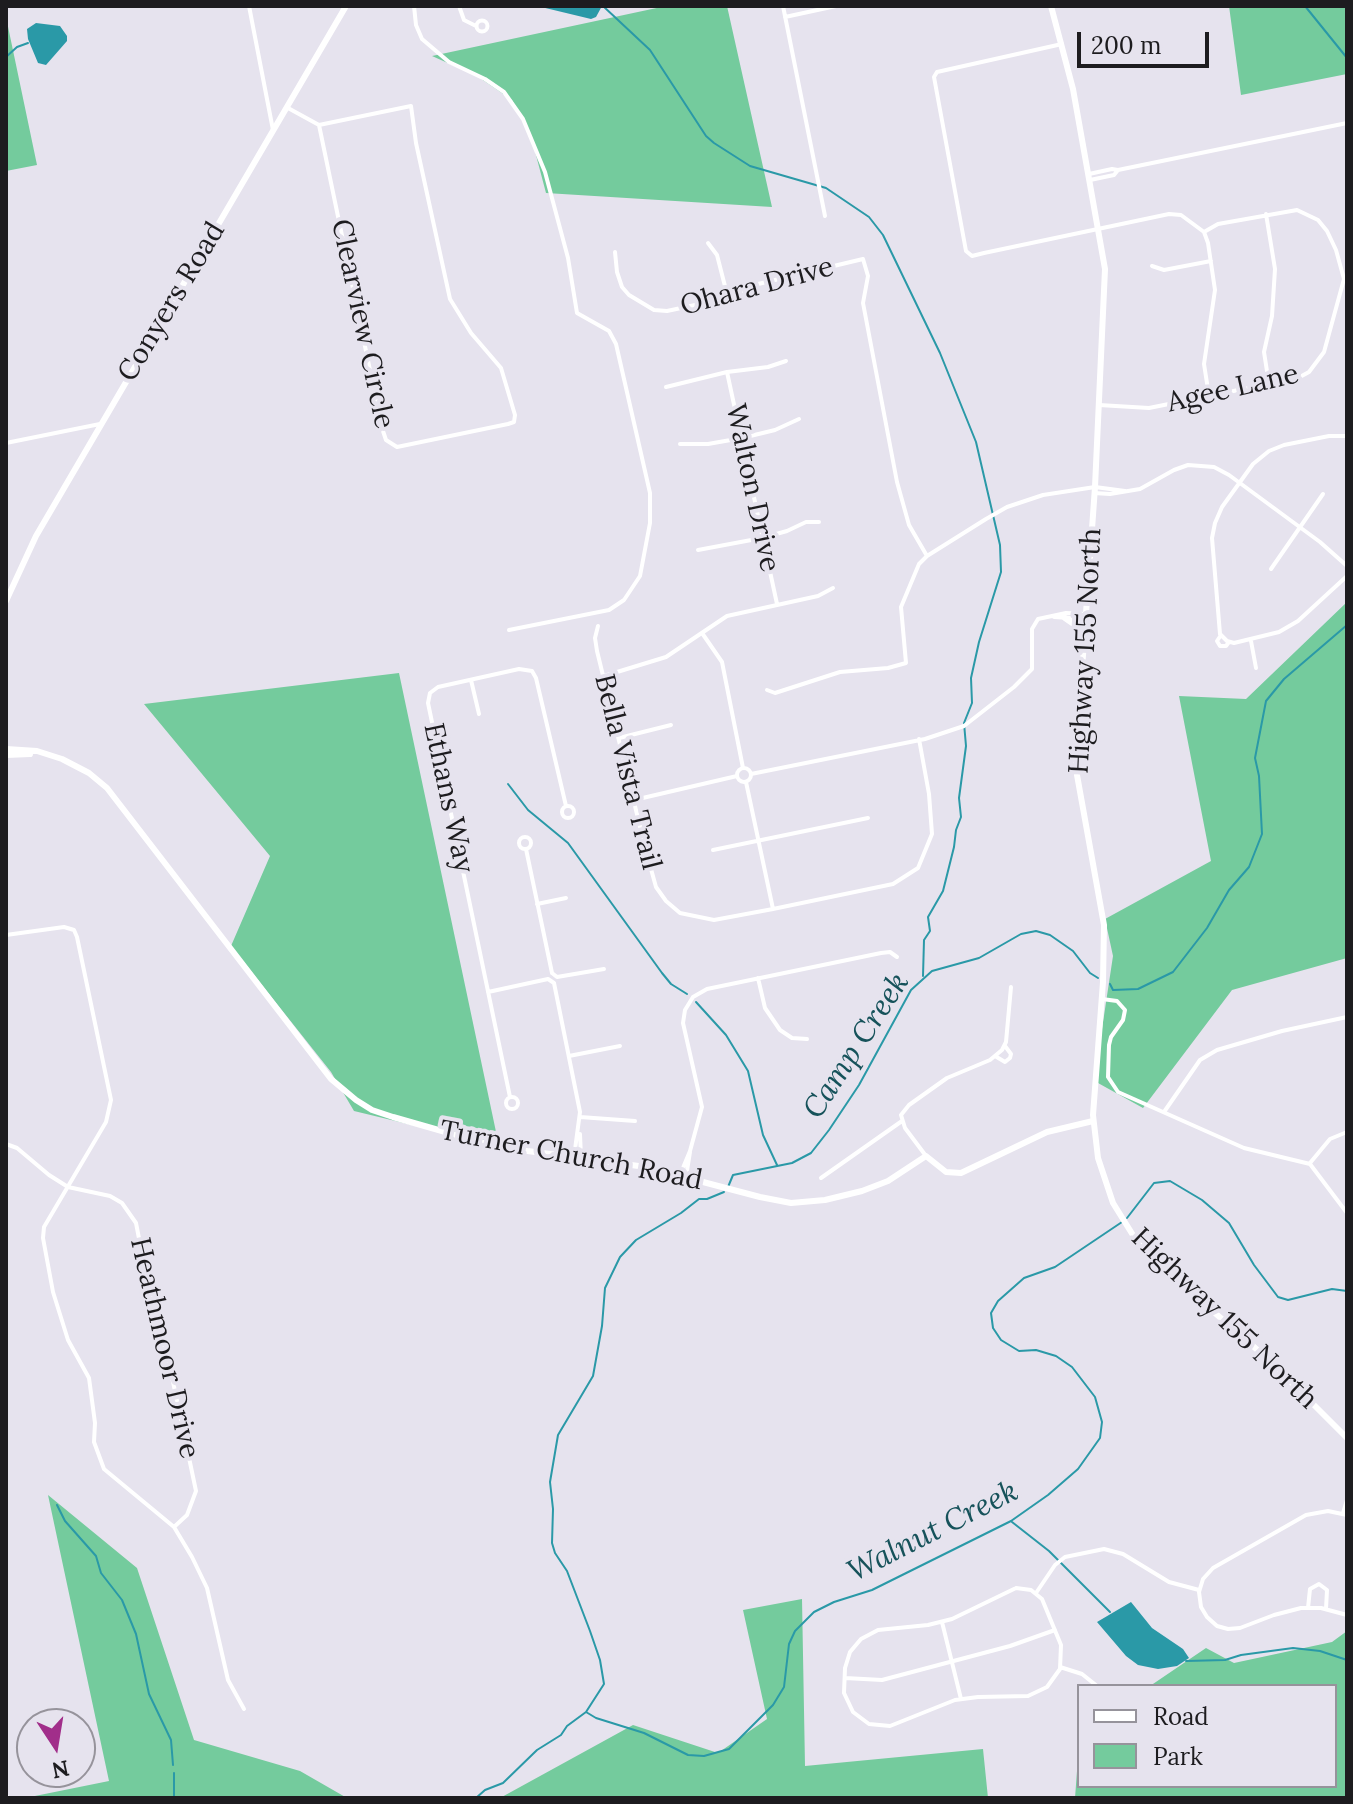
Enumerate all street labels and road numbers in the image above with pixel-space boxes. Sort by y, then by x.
street label: Conyers Road [111,216,233,388]
street label: Clearview Circle [323,216,401,432]
street label: Ohara Drive [677,250,837,324]
street label: Agee Lane [1164,358,1302,420]
street label: Walton Drive [718,401,786,575]
street label: Highway 155 North [1063,527,1109,775]
street label: Bella Vista Trail [586,671,668,873]
street label: Ethans Way [416,720,480,876]
street label: Turner Church Road [437,1114,705,1198]
street label: Highway 155 North [1124,1221,1324,1417]
street label: Heathmoor Drive [122,1234,206,1462]

